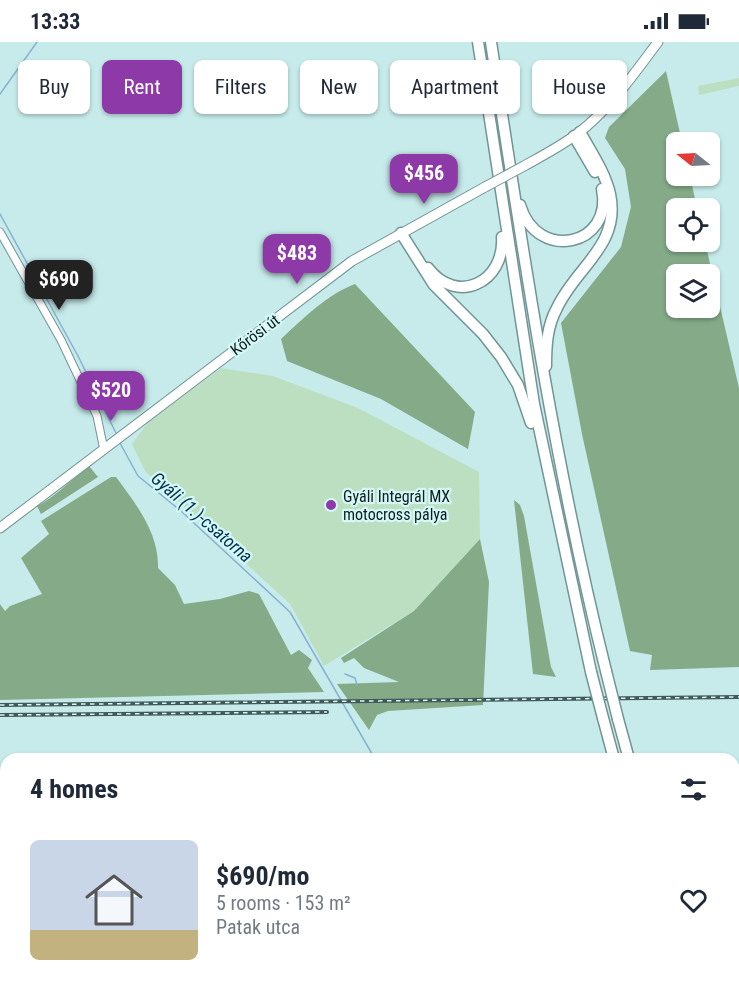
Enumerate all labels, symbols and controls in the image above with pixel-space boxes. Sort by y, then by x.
text: 13:33 [30,9,81,34]
chip: Buy [18,60,90,114]
chip: Rent [102,60,182,114]
chip: Filters [194,60,288,114]
chip: New [300,60,378,114]
chip: Apartment [390,60,520,114]
chip: House [532,60,627,114]
north arrow [666,132,720,186]
map controls [666,132,720,318]
pin: $456 [388,154,460,205]
text: $456 [404,161,444,185]
button: locate [666,198,720,252]
pin: $483 [261,234,333,285]
text: $483 [277,241,317,265]
pin: $690 [23,260,95,311]
button: layers [666,264,720,318]
text: $690 [39,267,79,291]
street label: Kőrösi út [227,310,283,360]
pin: $520 [75,371,147,422]
text: $520 [91,378,131,402]
water label: Gyáli (1.)-csatorna [147,467,257,567]
place label: Gyáli Integrál MX motocross pálya [343,487,450,524]
marker: Gyáli Integrál MX motocross pálya [324,498,338,512]
icon: filters [677,773,710,806]
text: 4 homes [30,774,118,804]
text: $690/mo [216,861,309,891]
icon: home [78,864,150,936]
icon: heart [677,884,710,917]
text: 5 rooms · 153 m² [216,891,351,915]
text: Patak utca [216,915,300,939]

